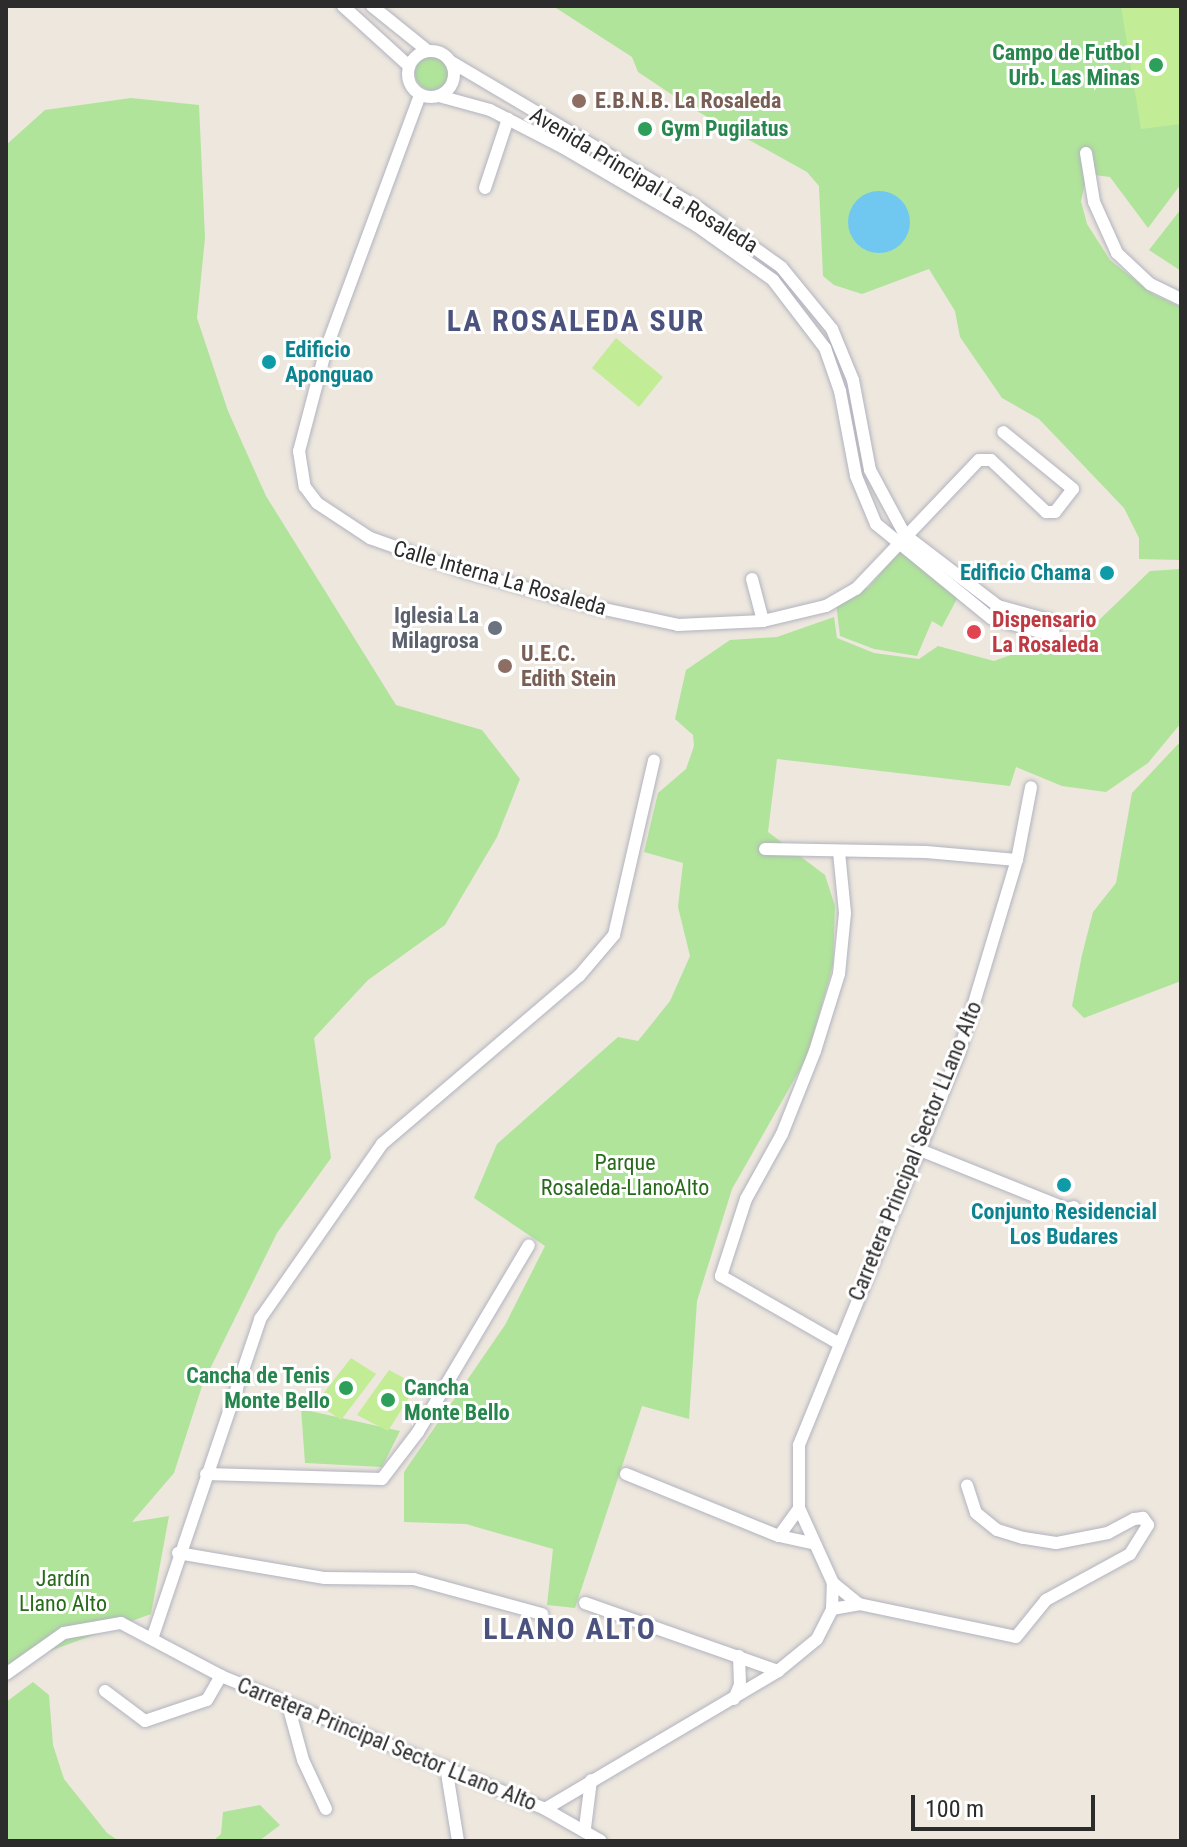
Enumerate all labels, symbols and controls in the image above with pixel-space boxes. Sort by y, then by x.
place label: Campo de Futbol Urb. Las Minas [992,39,1140,90]
marker: Campo de Futbol Urb. Las Minas [1147,56,1165,74]
place label: E.B.N.B. La Rosaleda [595,88,781,114]
marker: E.B.N.B. La Rosaleda [570,92,588,110]
street label: Avenida Principal La Rosaleda [525,101,763,259]
place label: Gym Pugilatus [661,116,788,142]
marker: Gym Pugilatus [636,120,654,138]
district label: LA ROSALEDA SUR [447,303,705,339]
place label: Edificio Aponguao [285,336,374,388]
marker: Edificio Aponguao [260,353,278,371]
street label: Calle Interna La Rosaleda [390,535,610,621]
place label: Edificio Chama [960,560,1091,586]
marker: Edificio Chama [1098,564,1116,582]
place label: Iglesia La Milagrosa [392,602,479,654]
place label: Dispensario La Rosaleda [992,606,1099,658]
marker: Iglesia La Milagrosa [486,619,504,637]
marker: Dispensario La Rosaleda [963,621,985,643]
place label: U.E.C. Edith Stein [521,640,616,692]
marker: U.E.C. Edith Stein [496,657,514,675]
street label: Carretera Principal Sector LLano Alto [843,997,987,1305]
park label: Parque Rosaleda-LlanoAlto [541,1149,709,1200]
marker: Conjunto Residencial Los Budares [1055,1176,1073,1194]
place label: Conjunto Residencial Los Budares [971,1198,1157,1250]
place label: Cancha de Tenis Monte Bello [186,1362,330,1414]
place label: Cancha Monte Bello [404,1374,510,1426]
marker: Cancha de Tenis Monte Bello [337,1379,355,1397]
marker: Cancha Monte Bello [379,1391,397,1409]
park label: Jardín Llano Alto [19,1565,107,1616]
district label: LLANO ALTO [483,1611,657,1647]
street label: Carretera Principal Sector LLano Alto [233,1672,541,1816]
scale bar [915,1779,1099,1829]
text: 100 m [925,1795,984,1823]

